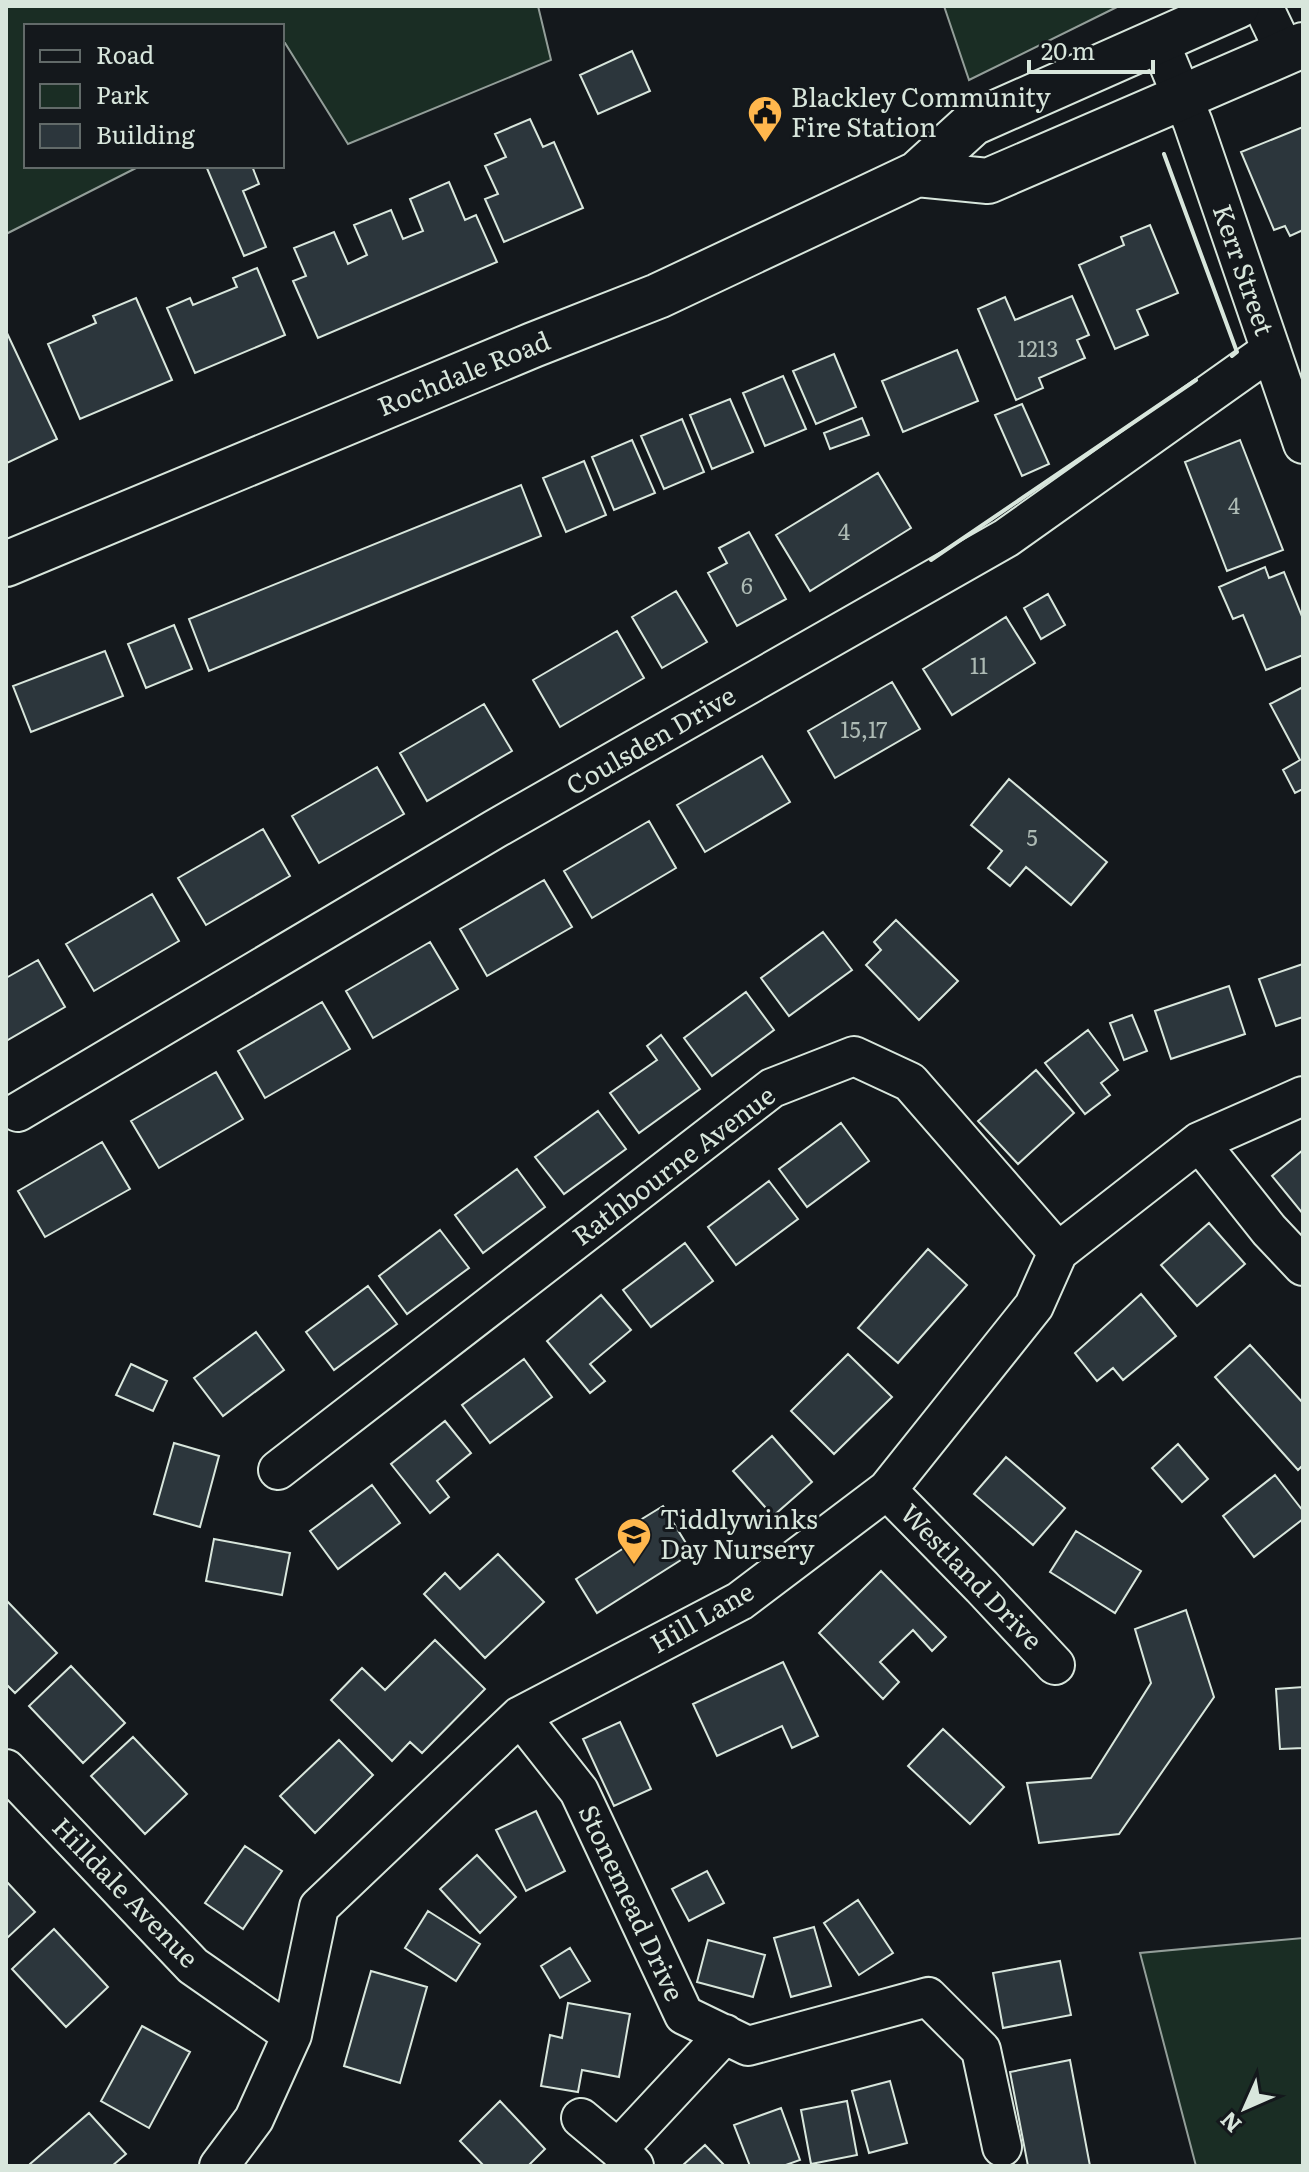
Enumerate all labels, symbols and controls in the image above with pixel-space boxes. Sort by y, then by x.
legend [24,24,284,168]
scale bar [1029,24,1153,74]
text: 20 m [1041,32,1095,67]
text: Road [96,36,155,71]
text: Park [96,76,149,111]
place label: Blackley Community Fire Station [791,76,1051,145]
public building icon: Blackley Community Fire Station [746,94,784,144]
text: Building [96,116,195,151]
street label: Kerr Street [1205,198,1286,341]
street label: Rochdale Road [371,319,555,424]
house number: 1213 [1018,331,1059,364]
house number: 4 [1228,488,1240,521]
house number: 4 [838,514,850,547]
house number: 6 [741,568,753,601]
house number: 11 [970,648,988,681]
street label: Coulsden Drive [558,674,742,803]
house number: 15,17 [841,712,887,745]
house number: 5 [1026,820,1038,853]
street label: Rathbourne Avenue [563,1075,782,1253]
street label: Westland Drive [893,1493,1053,1657]
place label: Tiddlywinks Day Nursery [660,1498,818,1567]
school or university icon: Tiddlywinks Day Nursery [615,1516,653,1566]
street label: Hill Lane [642,1570,760,1661]
street label: Stonemead Drive [571,1797,696,2007]
street label: Hilldale Avenue [45,1807,209,1975]
north arrow [1205,2068,1285,2148]
text: N [1212,2105,1248,2141]

